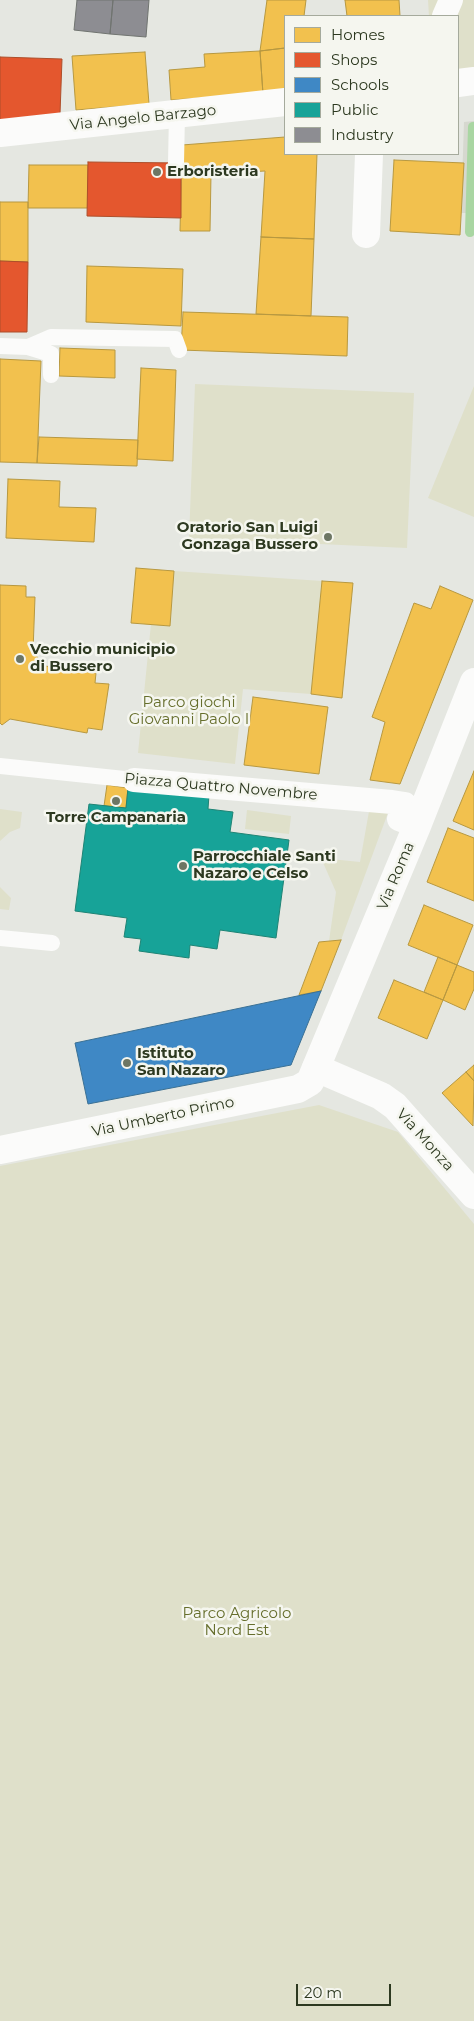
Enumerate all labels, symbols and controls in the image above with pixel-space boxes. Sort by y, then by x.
legend [284,15,459,155]
text: Homes [331,25,385,44]
text: Shops [331,50,377,69]
text: Schools [331,75,389,94]
text: Public [331,100,379,119]
street label: Via Angelo Barzago [69,101,217,135]
text: Industry [331,125,393,144]
place label: Erboristeria [167,163,258,181]
marker: Erboristeria [151,166,163,178]
place label: Oratorio San Luigi Gonzaga Bussero [177,519,318,554]
marker: Oratorio San Luigi Gonzaga Bussero [322,531,334,543]
place label: Vecchio municipio di Bussero [30,641,175,676]
marker: Vecchio municipio di Bussero [14,653,26,665]
park label: Parco giochi Giovanni Paolo I [129,694,249,729]
street label: Piazza Quattro Novembre [124,770,318,804]
marker: Torre Campanaria [110,795,122,807]
place label: Torre Campanaria [46,809,186,827]
street label: Via Roma [374,839,418,913]
place label: Parrocchiale Santi Nazaro e Celso [193,848,336,883]
marker: Parrocchiale Santi Nazaro e Celso [177,860,189,872]
place label: Istituto San Nazaro [137,1045,225,1080]
marker: Istituto San Nazaro [121,1057,133,1069]
street label: Via Umberto Primo [90,1093,236,1141]
street label: Via Monza [392,1105,458,1175]
park label: Parco Agricolo Nord Est [183,1605,291,1640]
scale bar [299,1974,394,2006]
text: 20 m [304,1983,342,2002]

